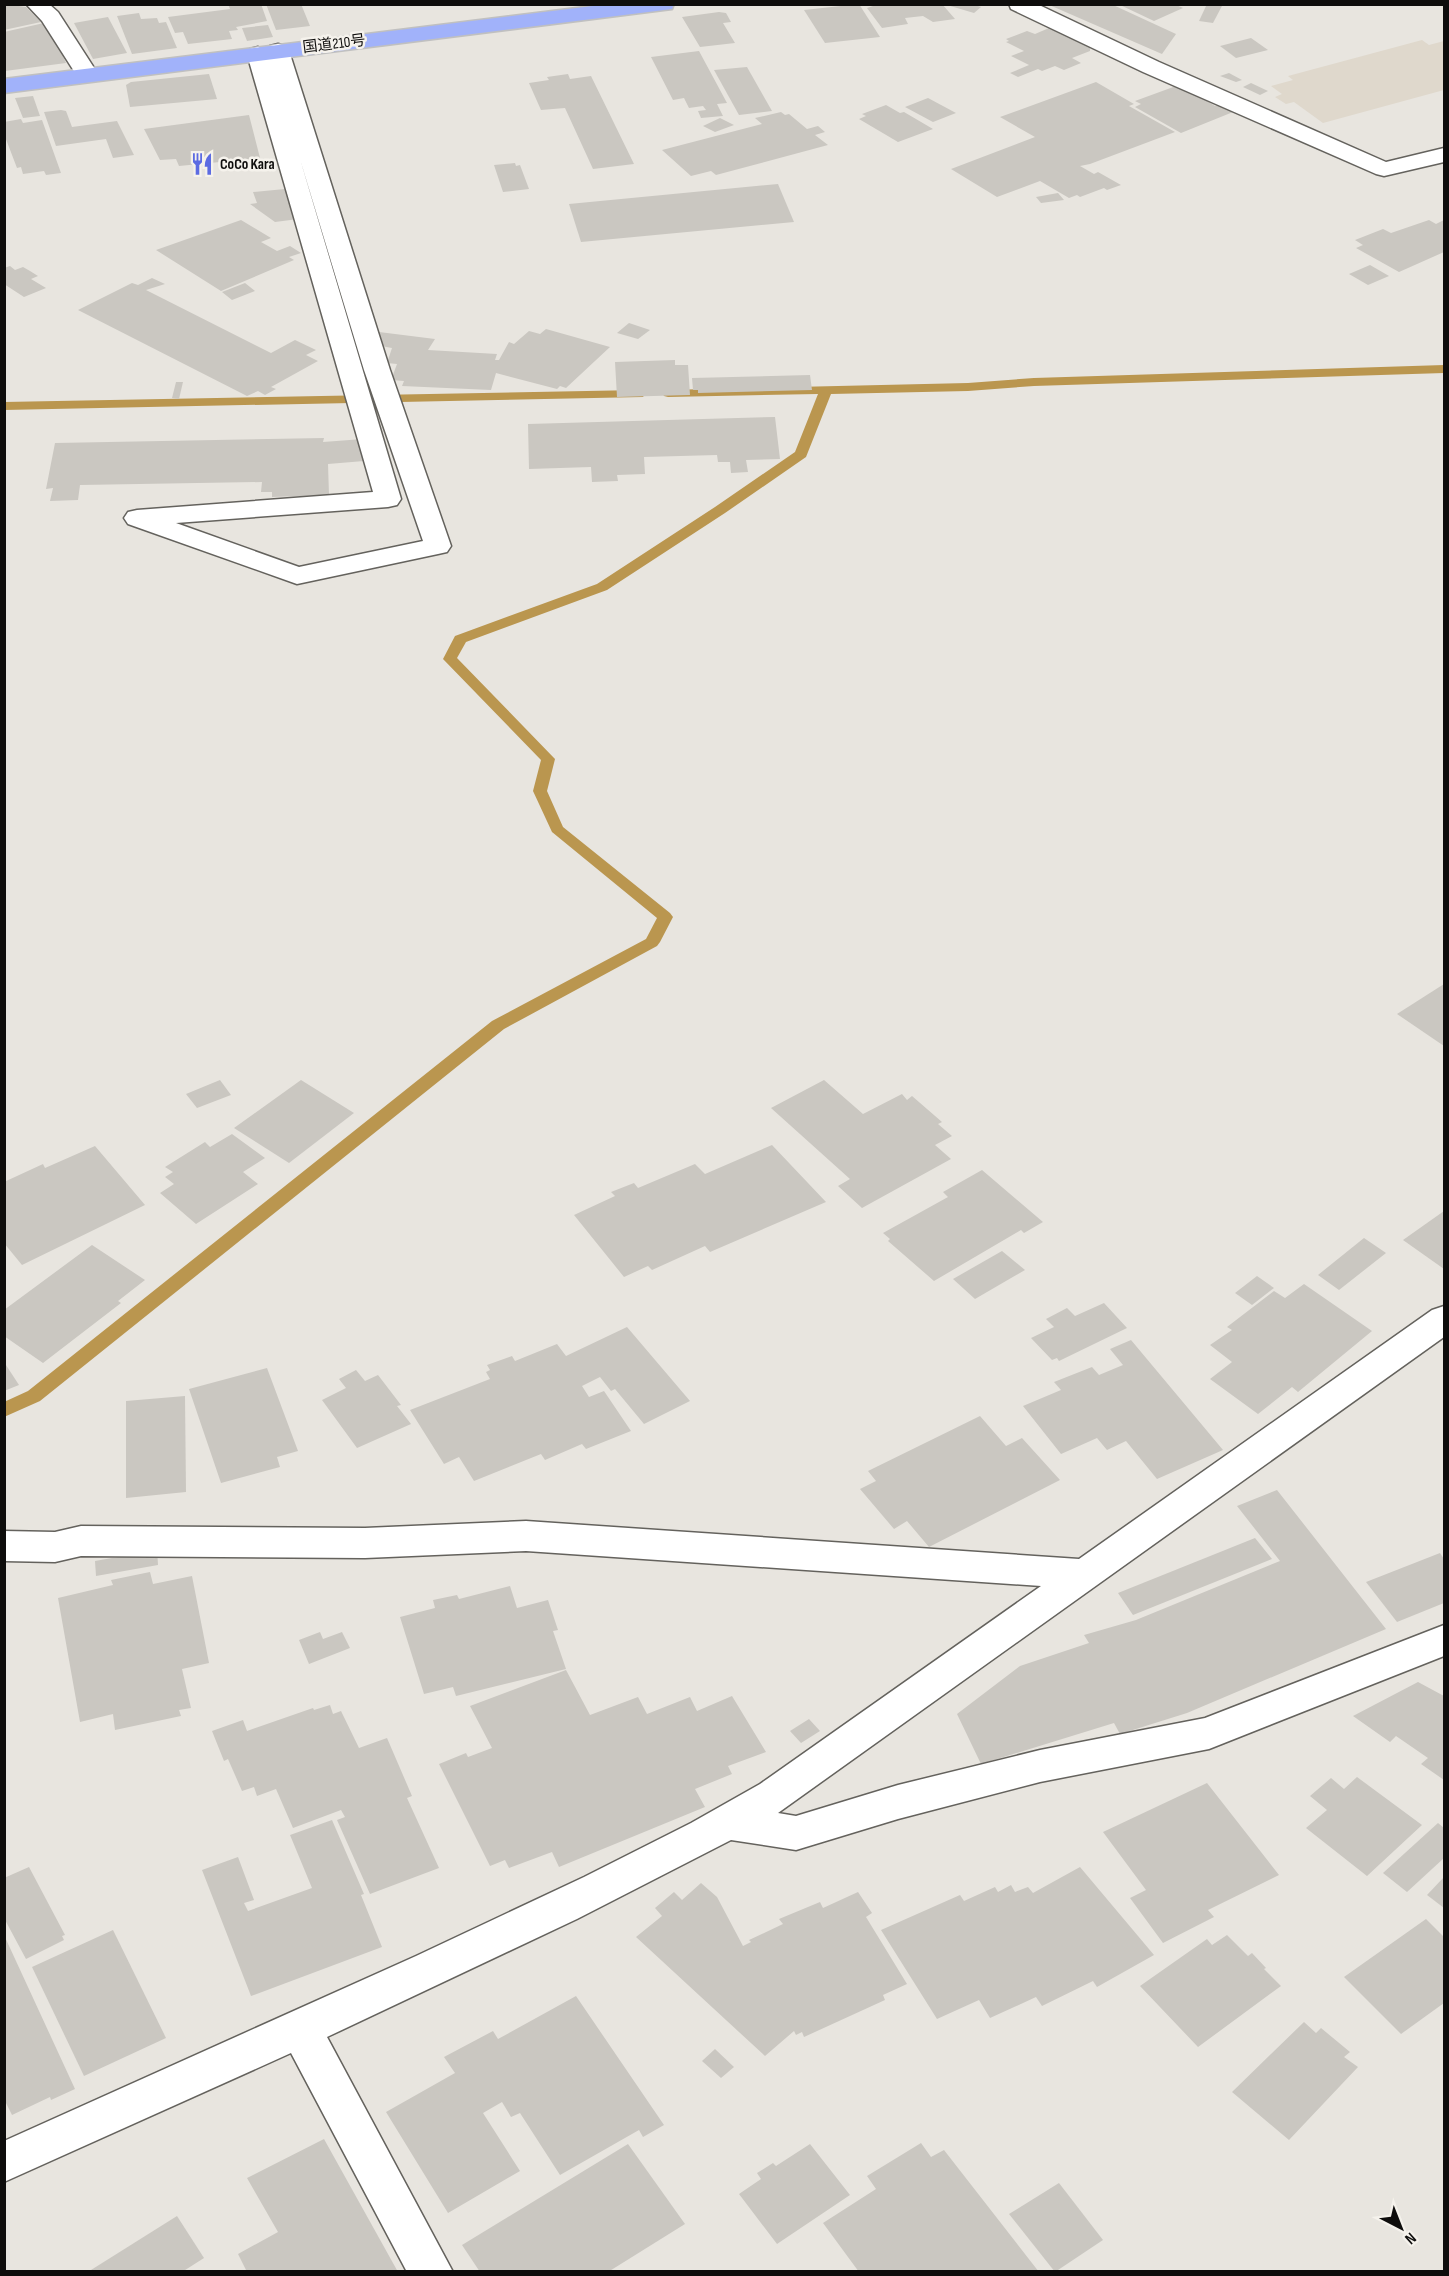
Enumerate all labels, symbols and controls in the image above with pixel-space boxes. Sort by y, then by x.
street label: 国道210号 [301,31,367,57]
restaurant icon: CoCo Kara [189,151,215,177]
place label: CoCo Kara [220,155,275,174]
north arrow [1371,2198,1431,2258]
text: N [1401,2228,1420,2248]

